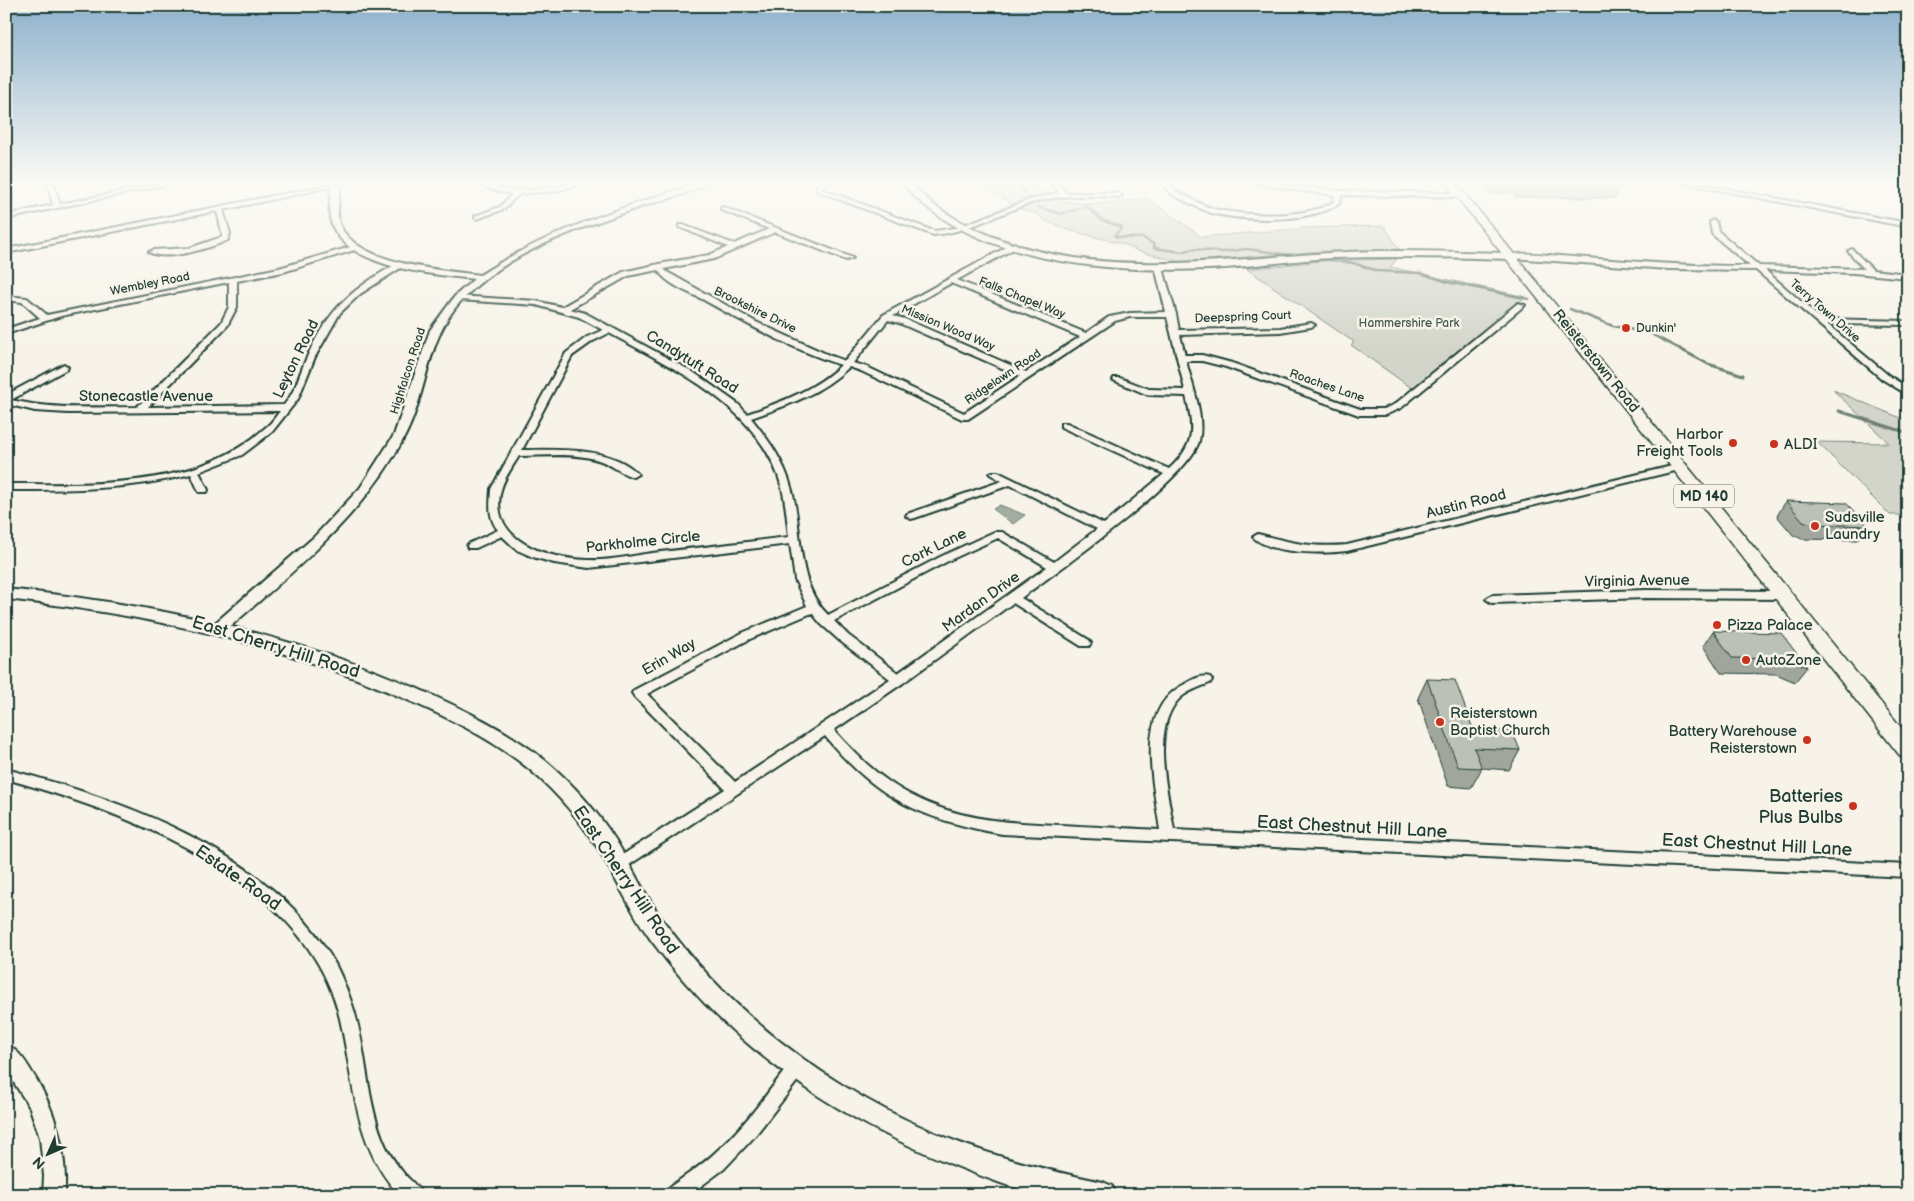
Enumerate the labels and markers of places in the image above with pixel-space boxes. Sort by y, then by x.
place label: Dunkin' [1636,321,1676,336]
marker: Dunkin' [1620,322,1632,334]
place label: Harbor Freight Tools [1636,425,1724,461]
place label: ALDI [1784,435,1818,454]
marker: Harbor Freight Tools [1727,437,1739,449]
marker: ALDI [1768,438,1780,450]
place label: Sudsville Laundry [1825,508,1885,544]
marker: Sudsville Laundry [1809,520,1821,532]
place label: Pizza Palace [1727,616,1813,635]
marker: Pizza Palace [1711,619,1723,631]
place label: AutoZone [1756,651,1821,670]
marker: AutoZone [1740,654,1752,666]
place label: Reisterstown Baptist Church [1450,704,1550,740]
marker: Reisterstown Baptist Church [1434,716,1446,728]
place label: Battery Warehouse Reisterstown [1668,722,1797,758]
marker: Battery Warehouse Reisterstown [1801,734,1813,746]
place label: Batteries Plus Bulbs [1758,786,1843,828]
marker: Batteries Plus Bulbs [1847,800,1859,812]

